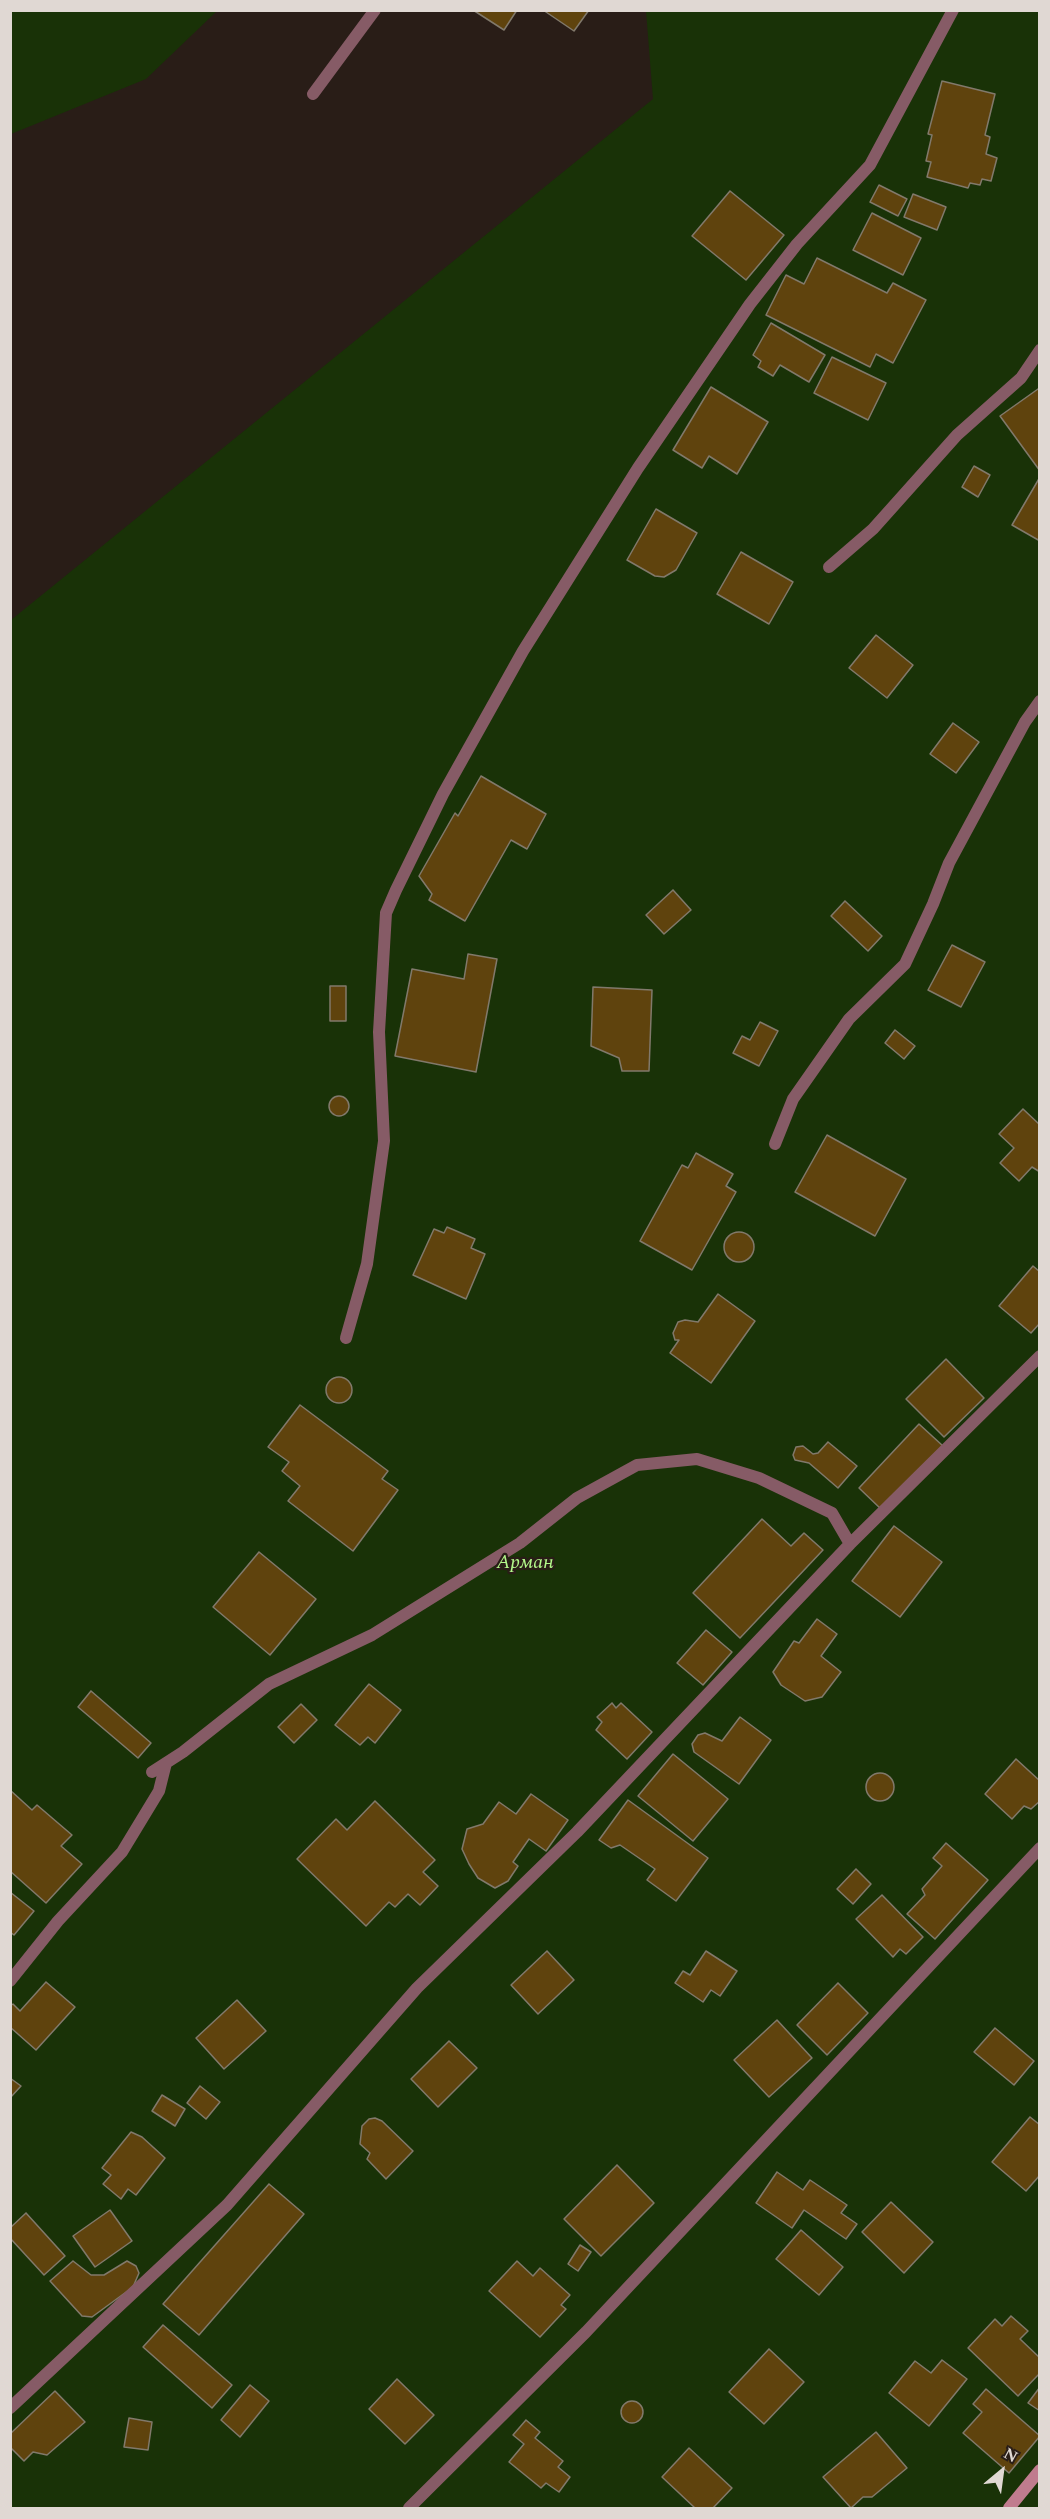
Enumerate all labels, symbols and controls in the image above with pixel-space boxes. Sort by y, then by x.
park label: Арман [496,1552,554,1576]
north arrow [972,2441,1032,2501]
text: N [999,2442,1022,2469]

